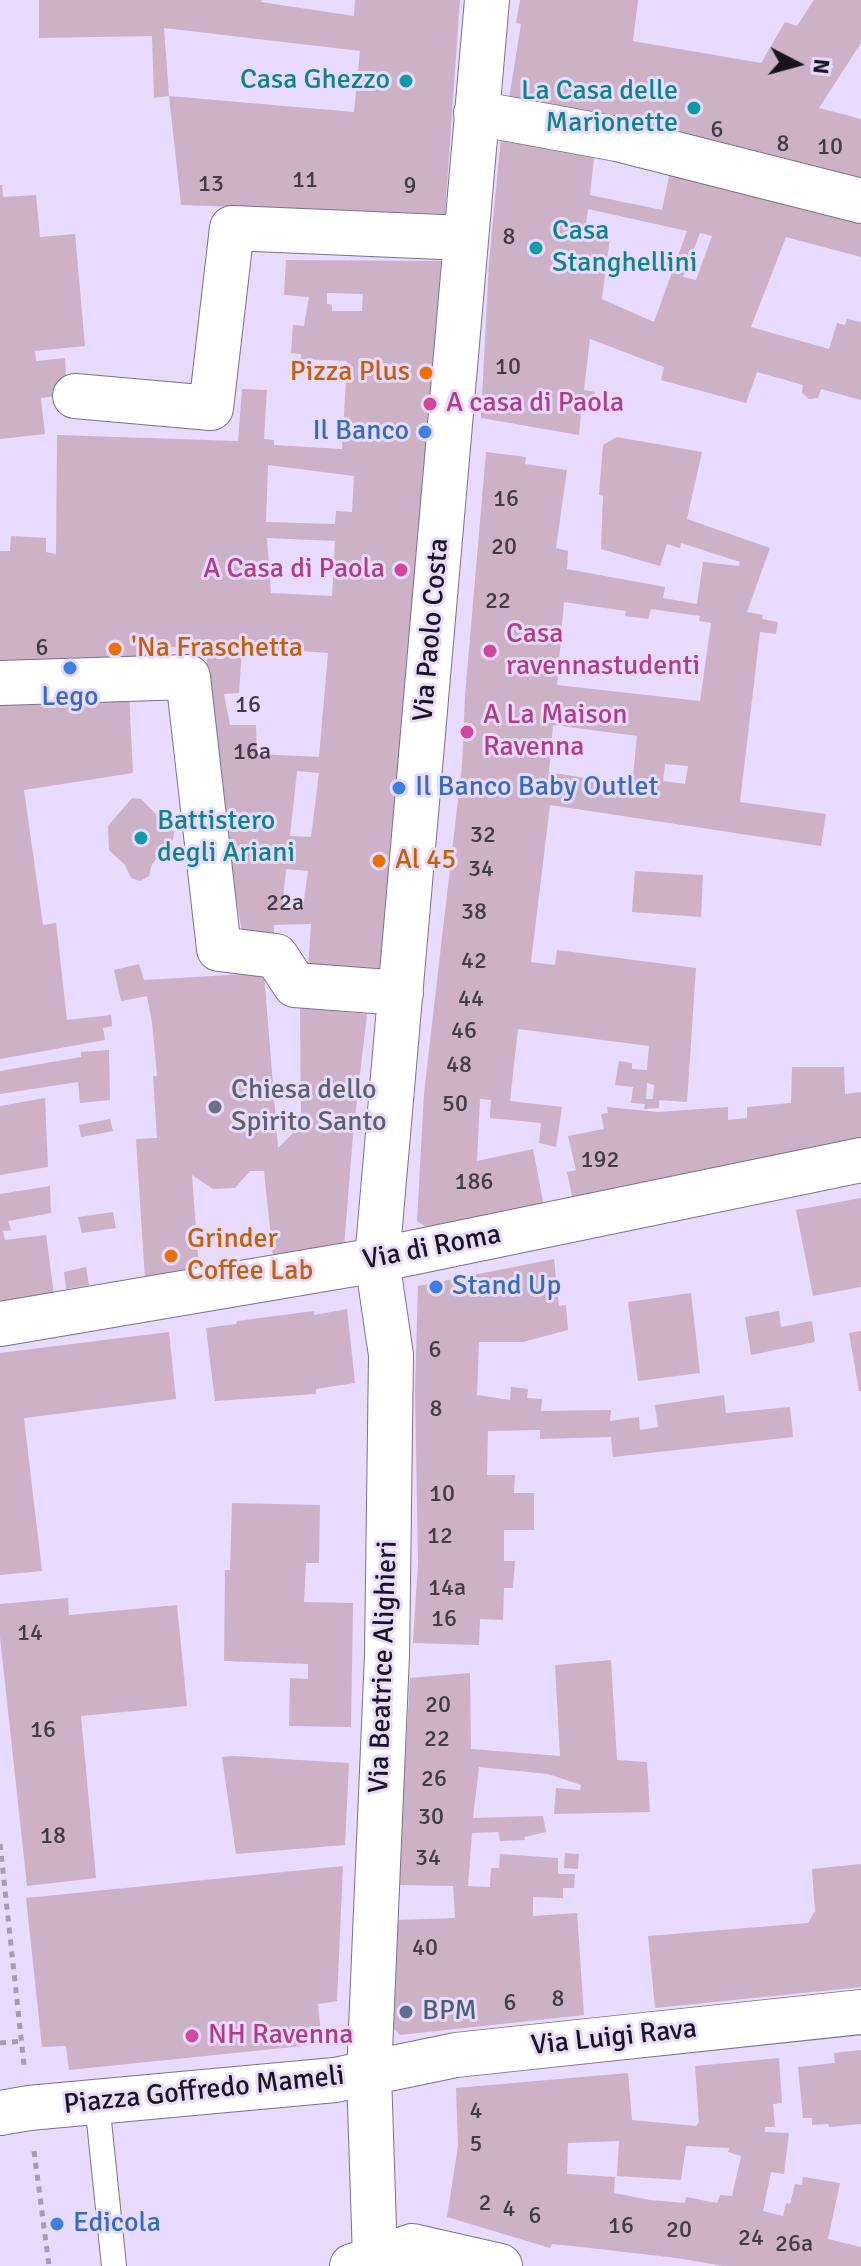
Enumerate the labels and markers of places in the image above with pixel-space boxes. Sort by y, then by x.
place label: Casa Ghezzo [240,64,390,98]
marker: Casa Ghezzo [397,72,415,90]
place label: La Casa delle Marionette [521,75,678,141]
marker: La Casa delle Marionette [685,99,703,117]
place label: Casa Stanghellini [552,215,697,281]
marker: Casa Stanghellini [527,239,545,257]
place label: Pizza Plus [290,356,410,390]
marker: Pizza Plus [417,364,435,382]
place label: A casa di Paola [446,387,624,421]
marker: A casa di Paola [421,395,439,413]
place label: Il Banco [312,415,409,449]
marker: Il Banco [416,423,434,441]
place label: A Casa di Paola [203,553,385,587]
marker: A Casa di Paola [392,561,410,579]
place label: Casa ravennastudenti [506,618,700,684]
place label: 'Na Fraschetta [131,632,303,666]
marker: 'Na Fraschetta [106,640,124,658]
marker: Casa ravennastudenti [481,642,499,660]
marker: Lego [61,659,79,677]
place label: Lego [41,681,99,715]
place label: A La Maison Ravenna [483,699,628,765]
marker: A La Maison Ravenna [458,723,476,741]
place label: Il Banco Baby Outlet [415,771,658,805]
marker: Il Banco Baby Outlet [390,779,408,797]
place label: Battistero degli Ariani [157,805,295,871]
marker: Battistero degli Ariani [132,829,150,847]
place label: Al 45 [395,844,456,878]
marker: Al 45 [370,852,388,870]
place label: Chiesa dello Spirito Santo [231,1074,387,1140]
marker: Chiesa dello Spirito Santo [206,1098,224,1116]
place label: Grinder Coffee Lab [187,1223,313,1289]
marker: Grinder Coffee Lab [162,1247,180,1265]
place label: Stand Up [452,1270,561,1304]
marker: Stand Up [427,1278,445,1296]
place label: BPM [422,1995,477,2029]
marker: BPM [397,2003,415,2021]
place label: NH Ravenna [208,2019,354,2053]
marker: NH Ravenna [183,2027,201,2045]
place label: Edicola [73,2207,161,2241]
marker: Edicola [48,2215,66,2233]

